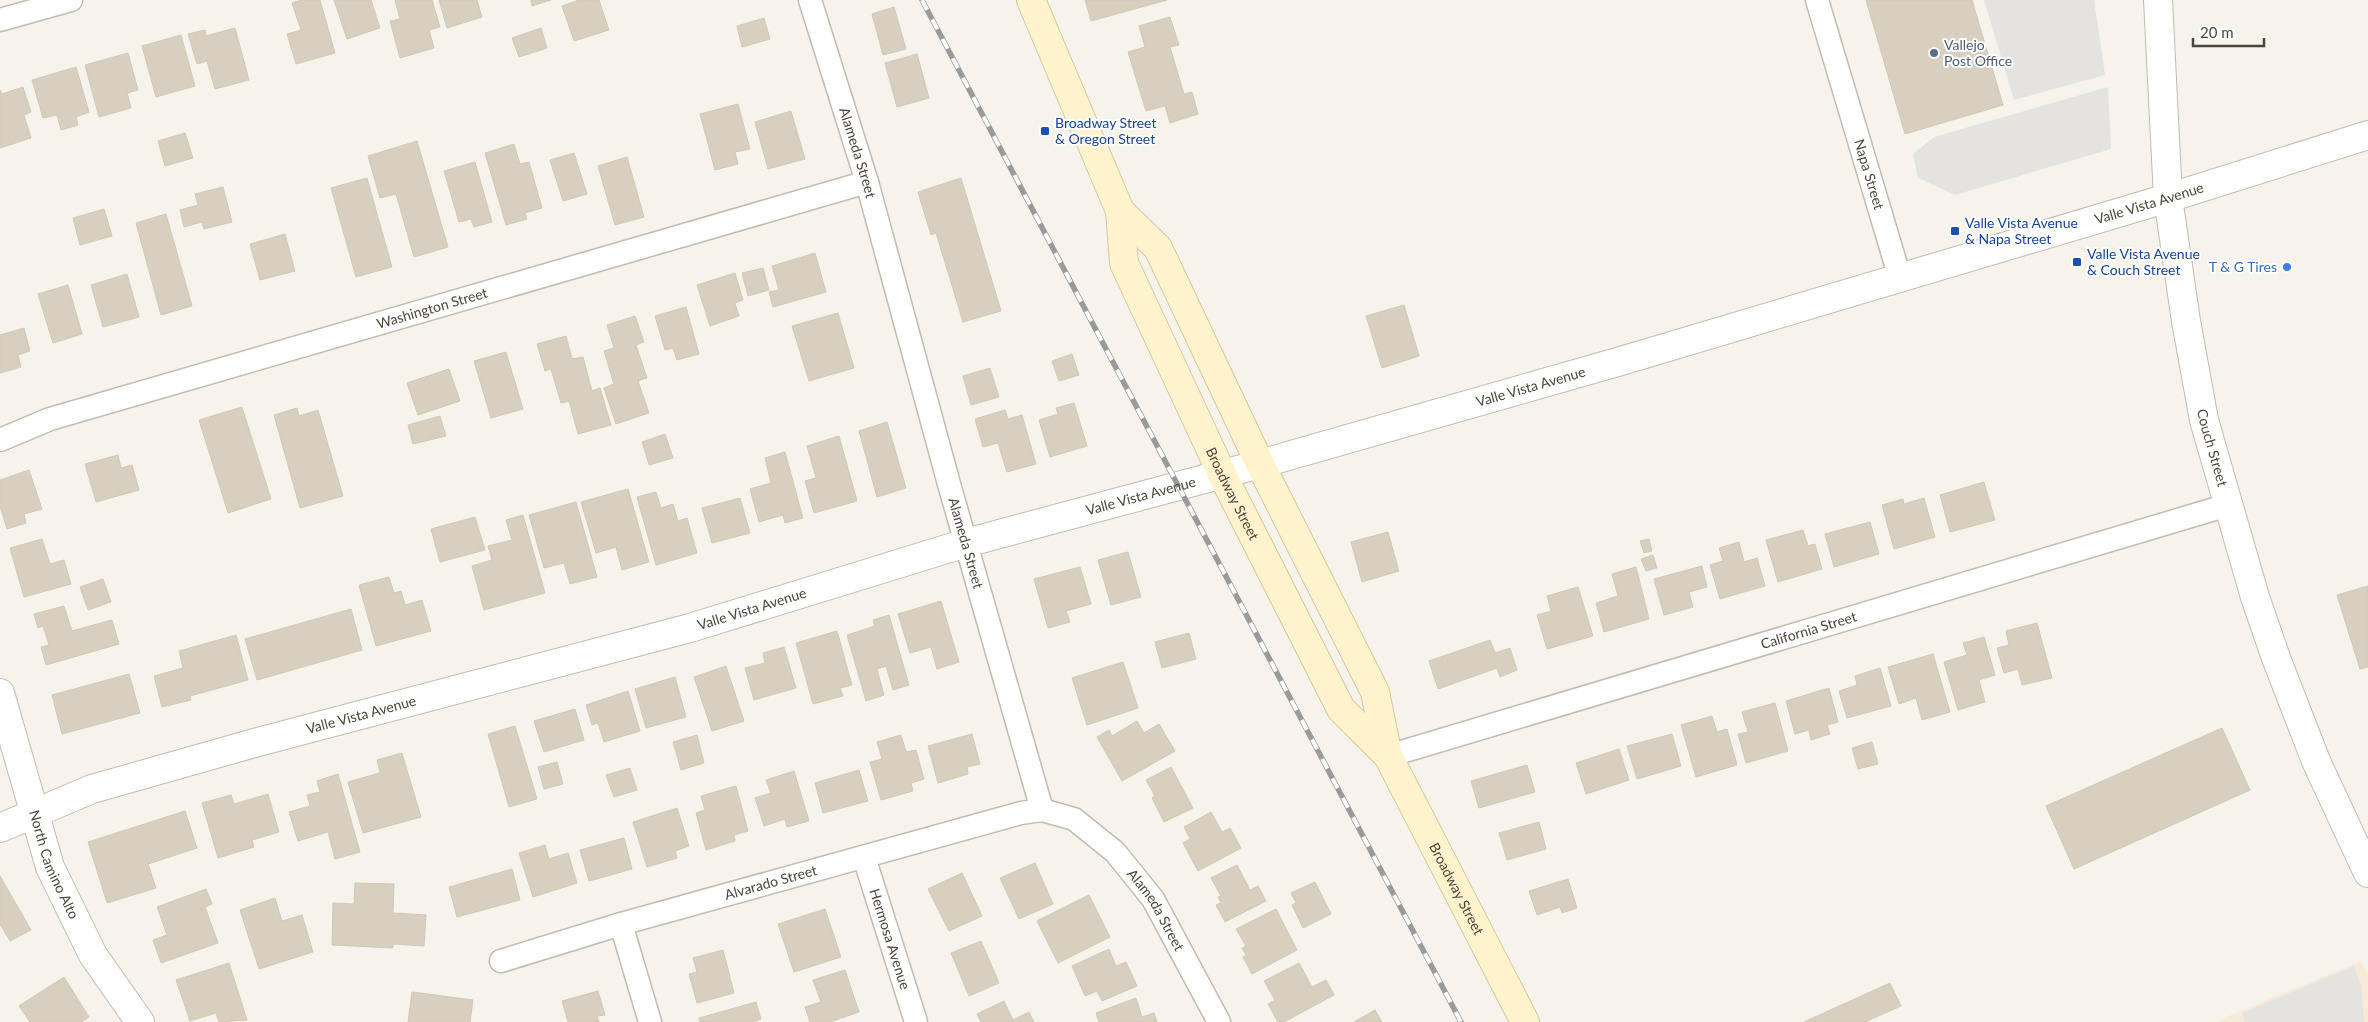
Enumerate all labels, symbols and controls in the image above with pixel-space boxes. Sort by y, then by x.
scale bar [2193,15,2264,47]
text: 20 m [2200,23,2234,41]
place label: Vallejo Post Office [1944,36,2012,69]
marker: Vallejo Post Office [1928,47,1940,59]
street label: Alameda Street [836,105,880,200]
place label: Broadway Street & Oregon Street [1055,114,1156,147]
marker: Broadway Street & Oregon Street [1039,125,1051,137]
street label: Napa Street [1851,137,1888,212]
street label: Valle Vista Avenue [2092,178,2206,227]
place label: Valle Vista Avenue & Napa Street [1965,214,2078,247]
marker: Valle Vista Avenue & Napa Street [1949,225,1961,237]
place label: Valle Vista Avenue & Couch Street [2087,245,2200,278]
marker: Valle Vista Avenue & Couch Street [2071,256,2083,268]
place label: T & G Tires [2209,258,2277,275]
marker: T & G Tires [2281,261,2293,273]
street label: Washington Street [375,284,489,332]
street label: Valle Vista Avenue [1474,363,1587,410]
street label: Couch Street [2194,407,2232,488]
street label: Broadway Street [1203,444,1263,543]
street label: Valle Vista Avenue [1084,473,1197,518]
street label: Alameda Street [945,495,987,590]
street label: Valle Vista Avenue [695,584,808,633]
street label: California Street [1758,607,1859,652]
street label: Valle Vista Avenue [304,692,418,737]
street label: North Camino Alto [26,808,83,922]
street label: Broadway Street [1426,840,1488,938]
street label: Alvarado Street [723,861,819,903]
street label: Alameda Street [1124,865,1188,954]
street label: Hermosa Avenue [866,886,914,992]

